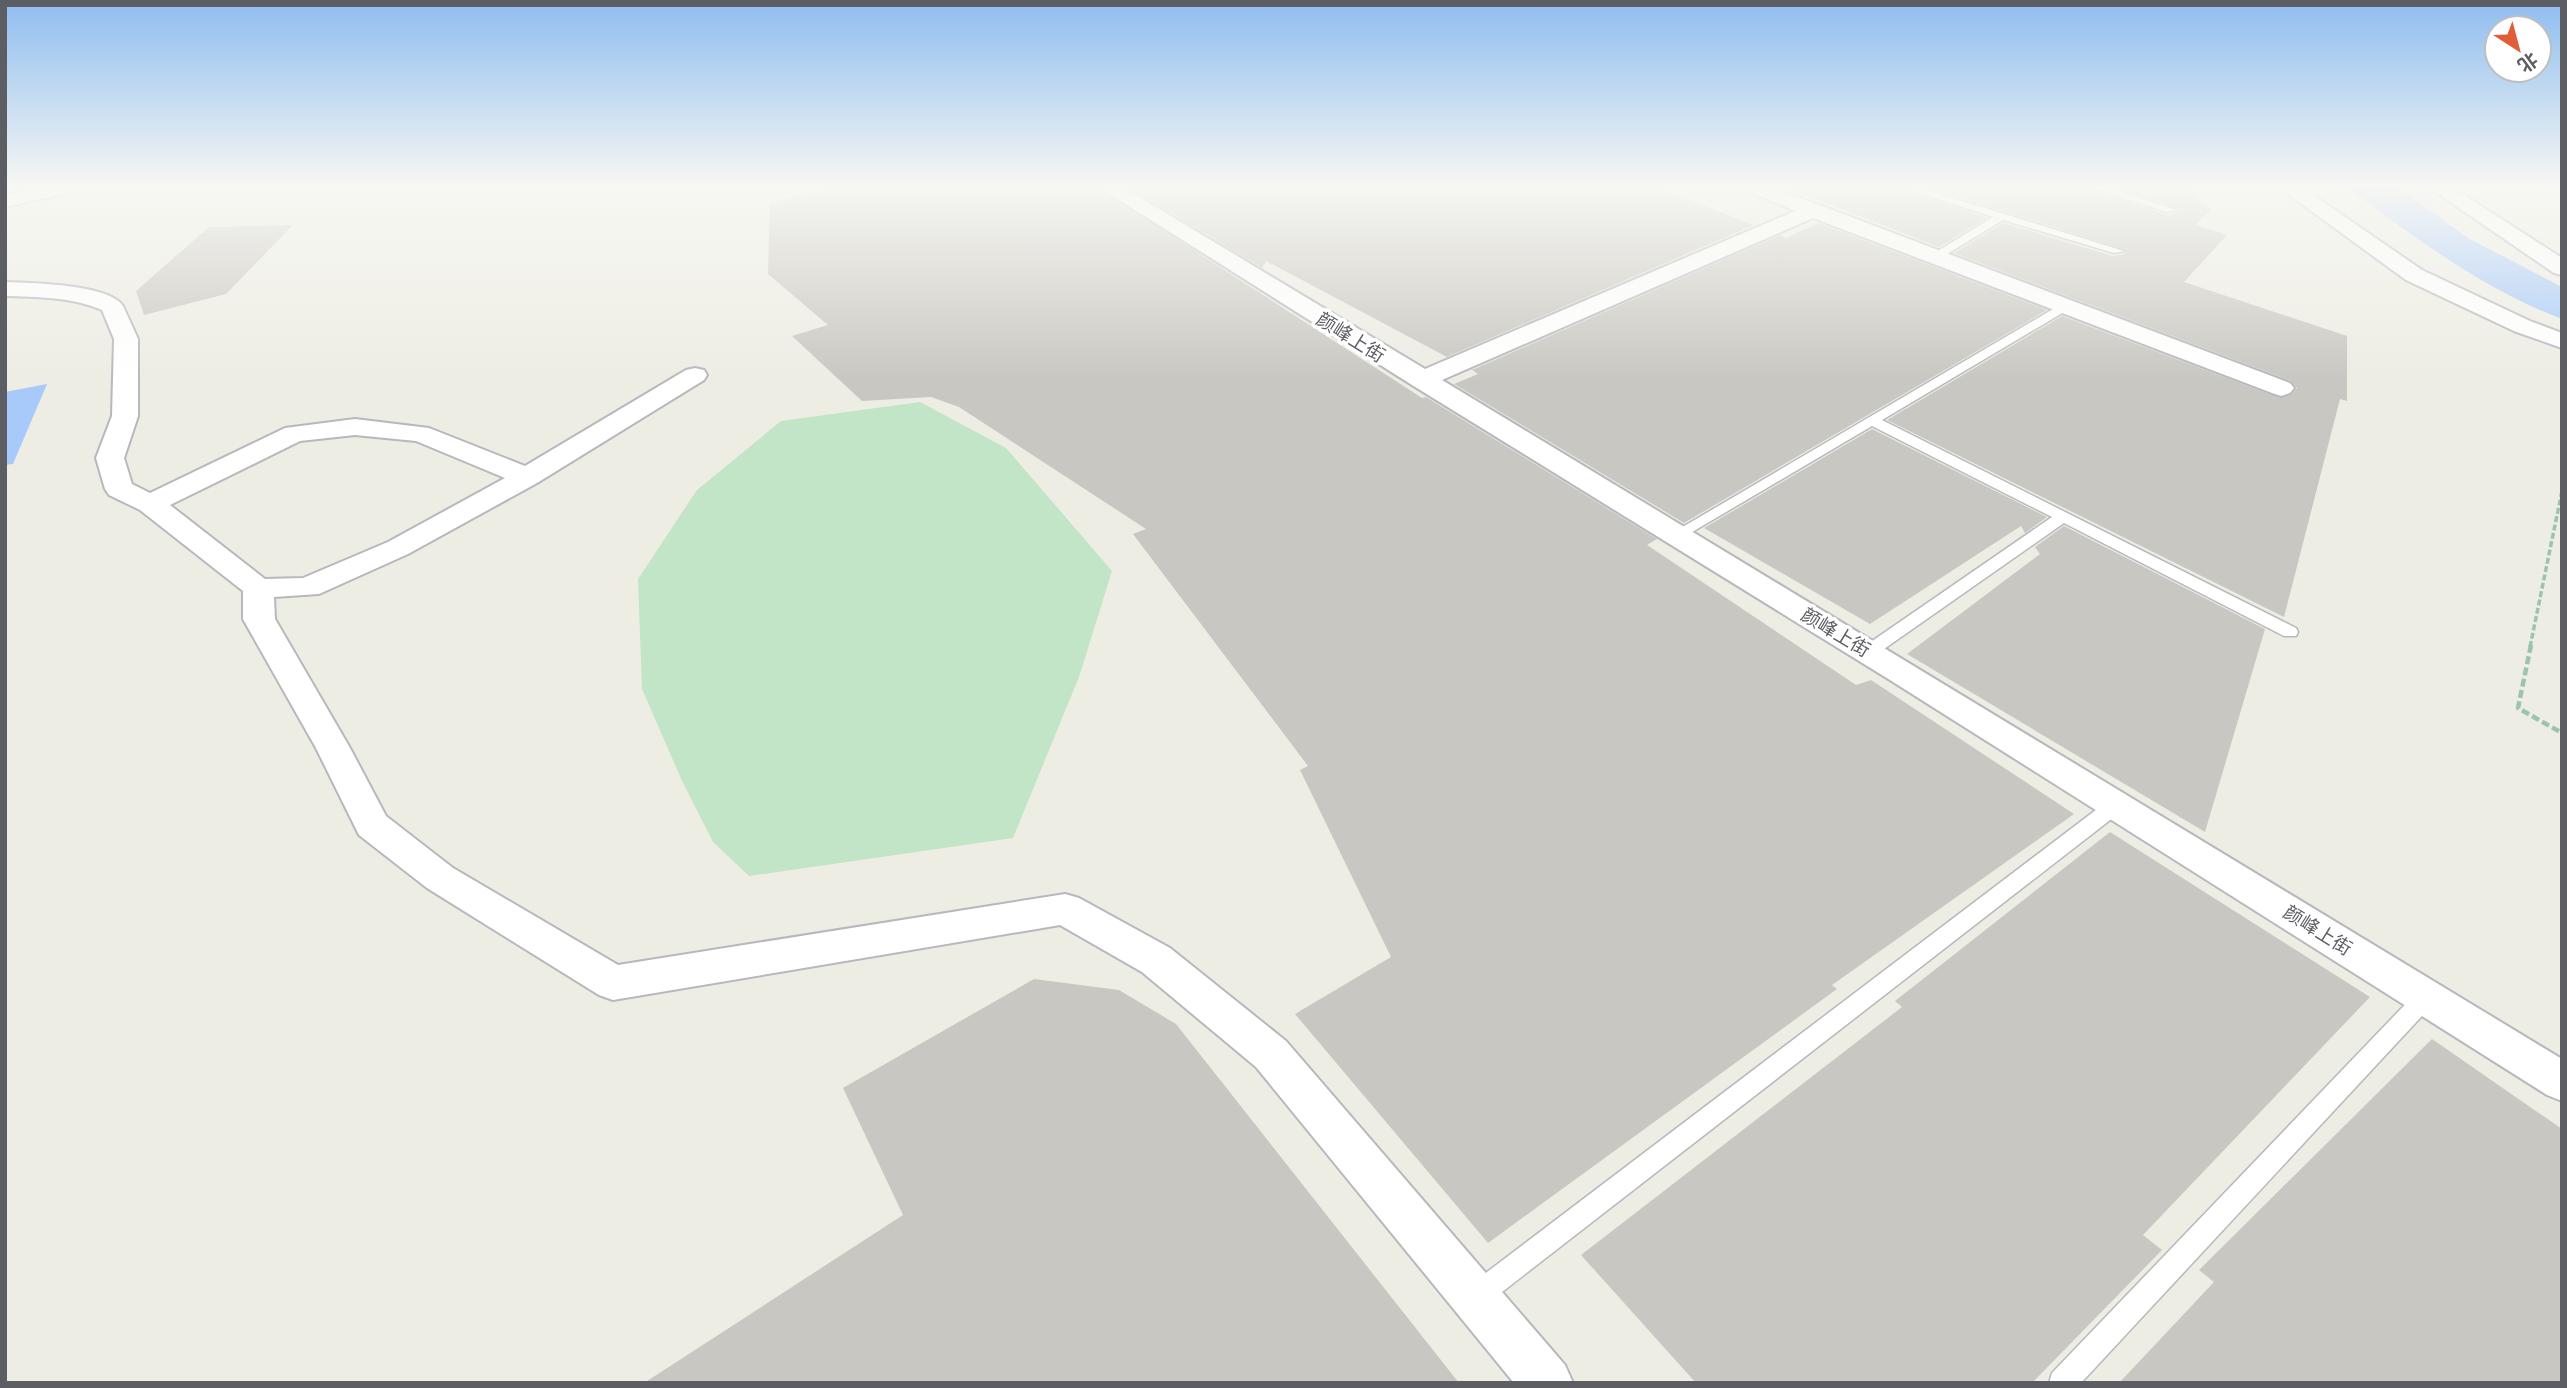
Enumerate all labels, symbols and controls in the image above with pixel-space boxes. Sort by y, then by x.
north arrow [2483,14,2553,84]
text: 北 [2514,48,2542,77]
street label: 颜峰上街 [1313,308,1389,366]
street label: 颜峰上街 [1798,603,1874,661]
street label: 颜峰上街 [2280,901,2356,959]

